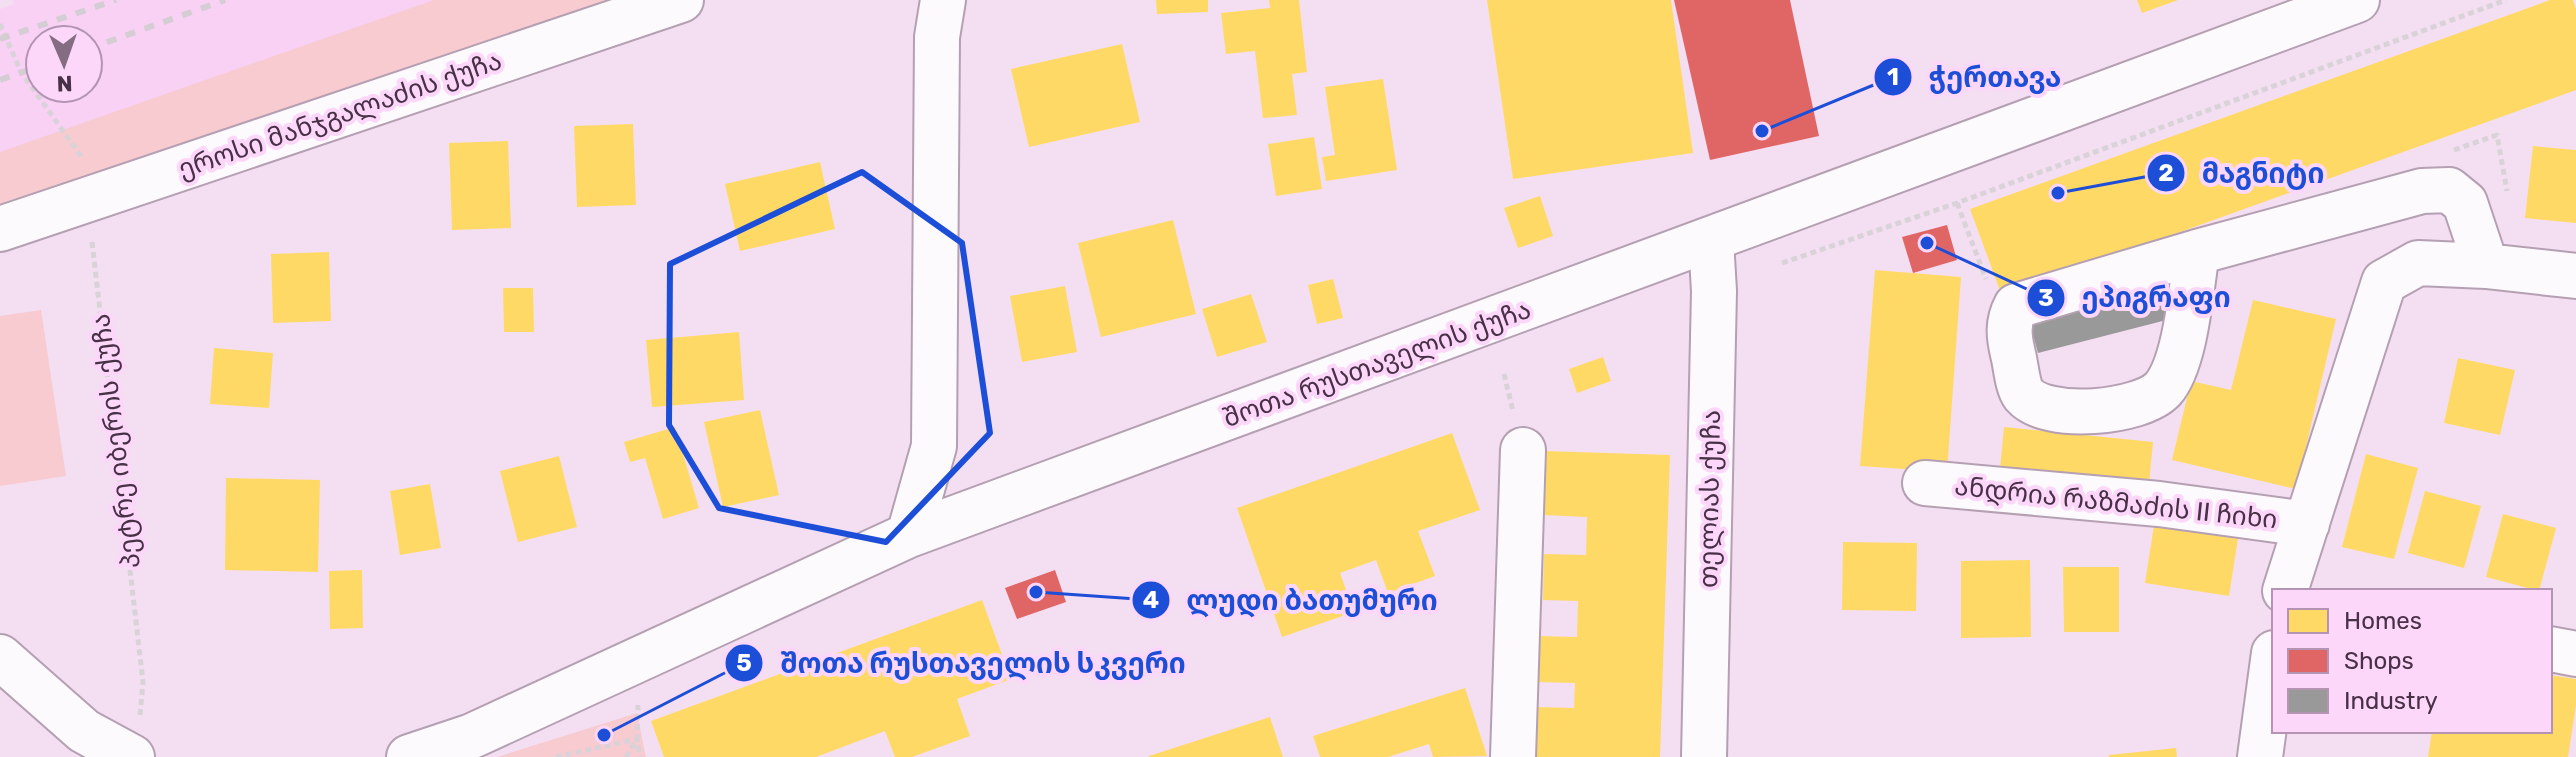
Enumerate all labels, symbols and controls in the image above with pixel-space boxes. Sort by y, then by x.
north arrow [24,24,104,104]
street label: ეროსი მანჯგალაძის ქუჩა [174,45,506,185]
callout: ჭერთავა [1873,51,2078,103]
text: ჭერთავა [1929,61,2061,94]
text: 1 [1887,63,1899,91]
text: N [56,70,73,97]
callout: მაგნიტი [2146,147,2341,199]
text: მაგნიტი [2202,157,2324,190]
text: 2 [2158,159,2174,187]
callout: ეპიგრაფი [2026,272,2247,324]
text: ეპიგრაფი [2081,281,2231,314]
text: 3 [2038,284,2054,312]
street label: შოთა რუსთაველის ქუჩა [1219,294,1535,434]
street label: პეტრე იბერის ქუჩა [85,312,147,570]
street label: თელიას ქუჩა [1693,410,1727,588]
street label: ანდრია რაზმაძის II ჩიხი [1953,471,2279,535]
callout: ლუდი ბათუმური [1131,574,1454,626]
text: ლუდი ბათუმური [1186,584,1438,618]
text: 4 [1143,586,1159,614]
legend [2272,589,2552,733]
text: Homes [2344,607,2422,635]
callout: შოთა რუსთაველის სკვერი [724,637,1202,689]
text: შოთა რუსთაველის სკვერი [780,647,1186,681]
text: Shops [2344,647,2414,675]
text: 5 [736,649,752,677]
text: Industry [2344,687,2438,715]

